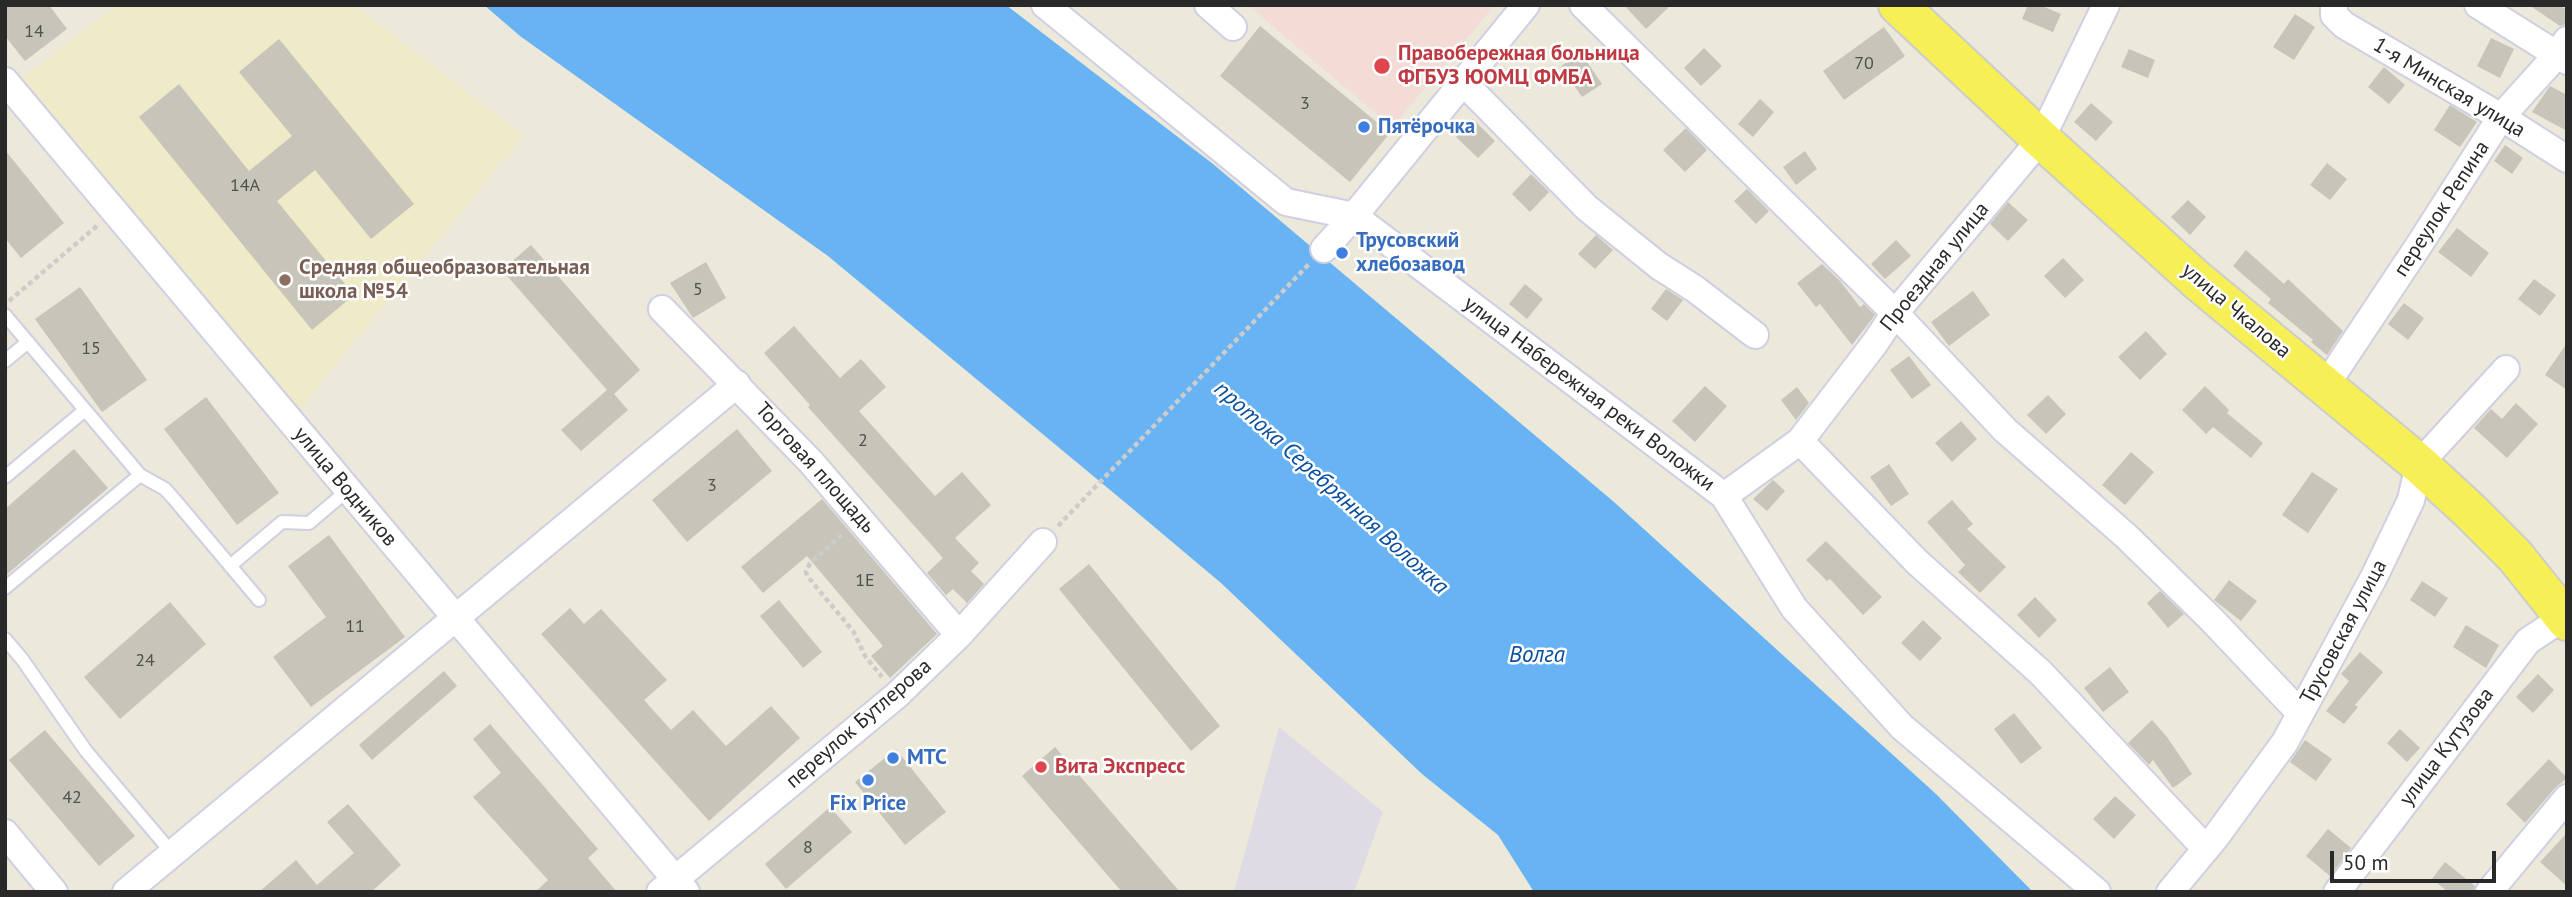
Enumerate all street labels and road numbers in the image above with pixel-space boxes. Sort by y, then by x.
street label: 1-я Минская улица [2368,33,2530,143]
street label: переулок Репина [2389,136,2495,282]
street label: Проездная улица [1875,197,1995,337]
street label: улица Чкалова [2176,258,2296,364]
street label: улица Набережная реки Воложки [1458,291,1720,497]
street label: Торговая площадь [750,397,880,539]
street label: улица Водников [288,422,402,552]
street label: Трусовская улица [2295,556,2393,708]
street label: переулок Бутлерова [781,654,937,794]
street label: улица Кутузова [2394,683,2500,811]

